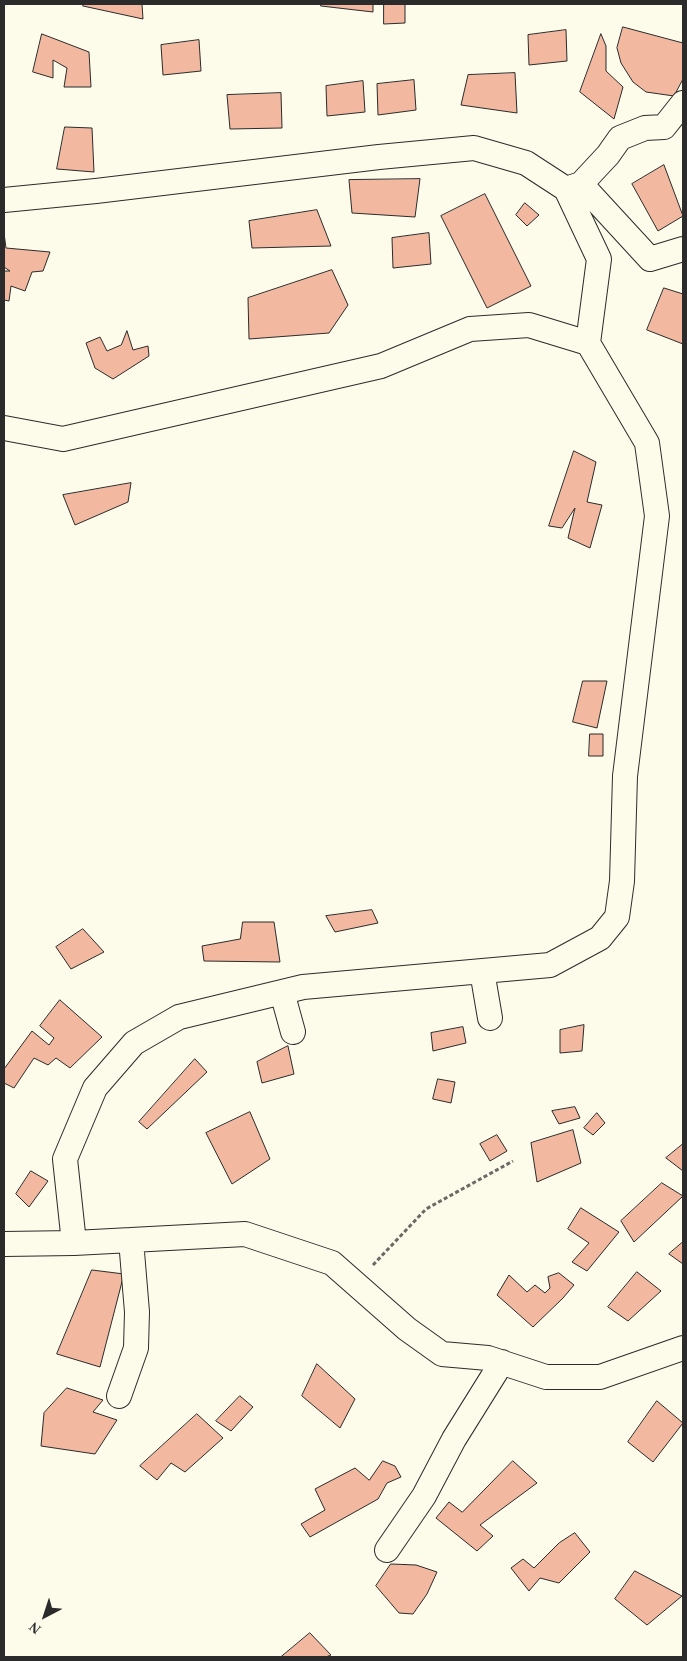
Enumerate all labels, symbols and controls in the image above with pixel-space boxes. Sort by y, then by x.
north arrow [20,1591,70,1641]
text: N [26,1619,44,1637]

